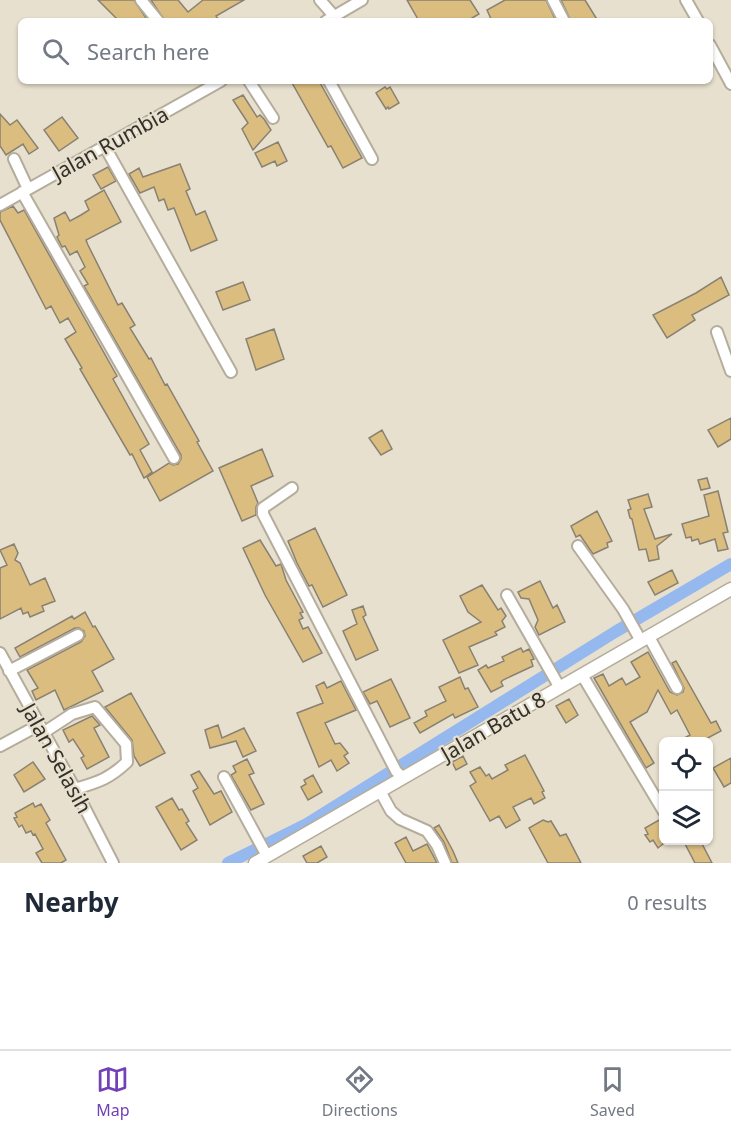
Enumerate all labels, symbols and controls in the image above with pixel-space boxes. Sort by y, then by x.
search box [18,18,713,84]
icon: search [39,35,72,68]
text: Search here [87,36,209,66]
street label: Jalan Rumbia [45,99,173,187]
street label: Jalan Batu 8 [434,685,551,768]
street label: Jalan Selasih [14,696,99,818]
map controls [659,737,713,845]
button: locate [659,737,713,791]
button: layers [659,791,713,845]
text: Nearby [24,884,119,920]
text: 0 results [627,889,707,916]
tab: Map [96,1063,129,1121]
tab: Directions [322,1063,398,1121]
tab: Saved [590,1063,635,1121]

